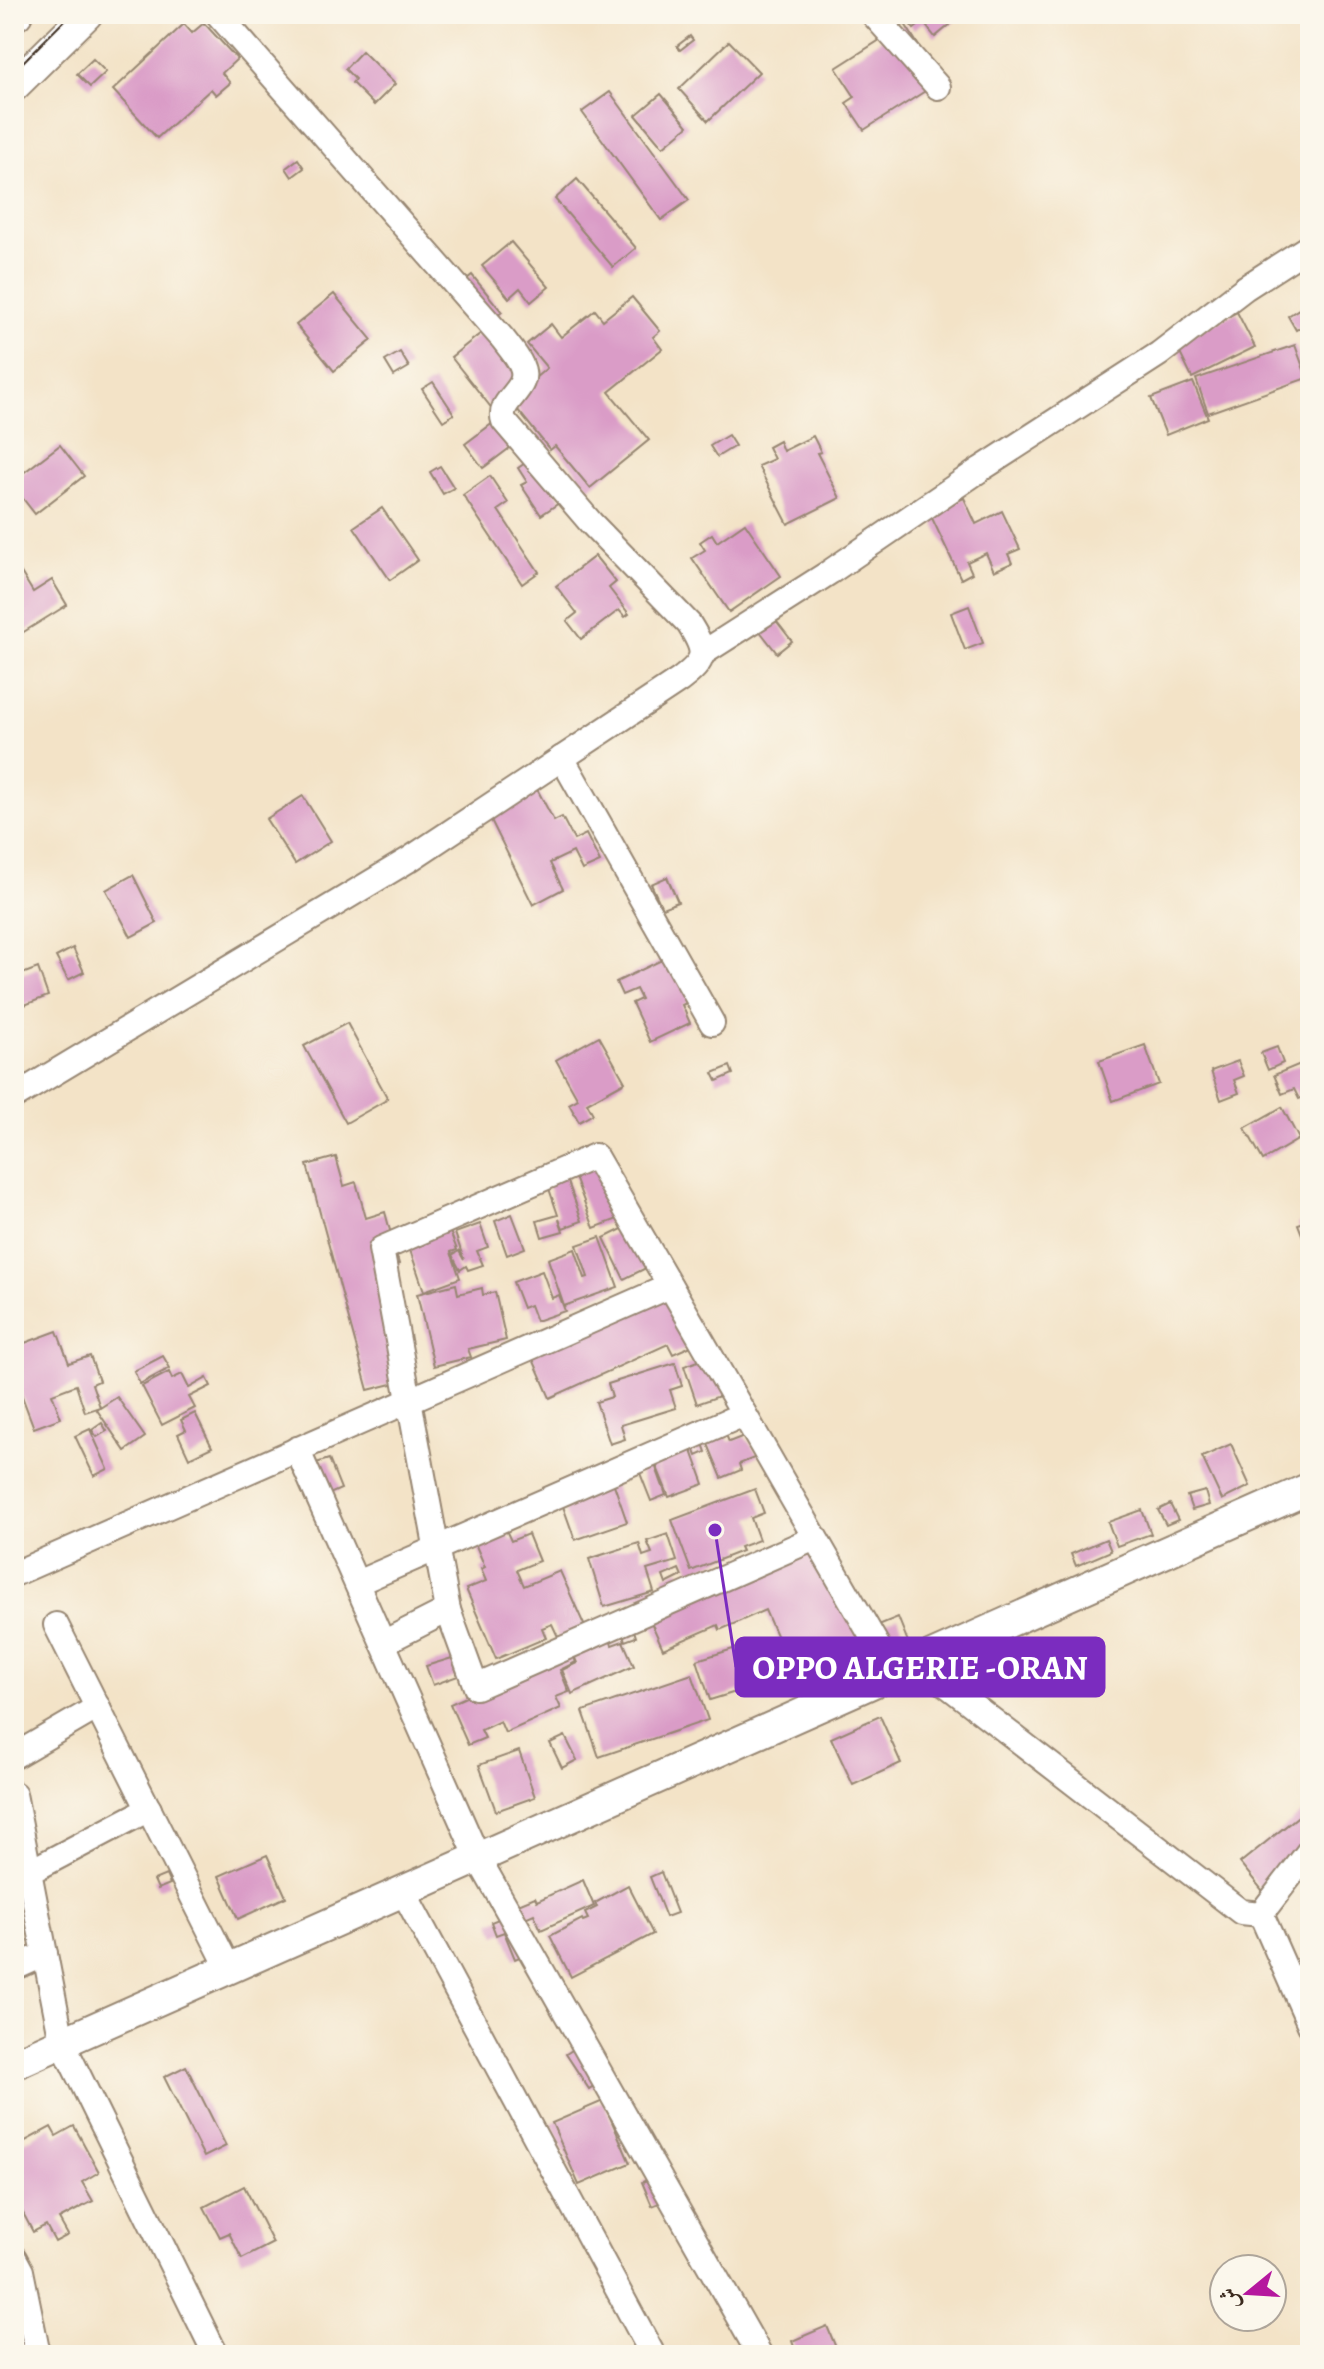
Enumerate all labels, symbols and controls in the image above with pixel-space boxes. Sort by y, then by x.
callout: OPPO ALGERIE -ORAN [736,1638,1104,1696]
text: OPPO ALGERIE -ORAN [752,1644,1088,1691]
north arrow [1208,2253,1288,2333]
text: ش [1212,2284,1248,2314]

